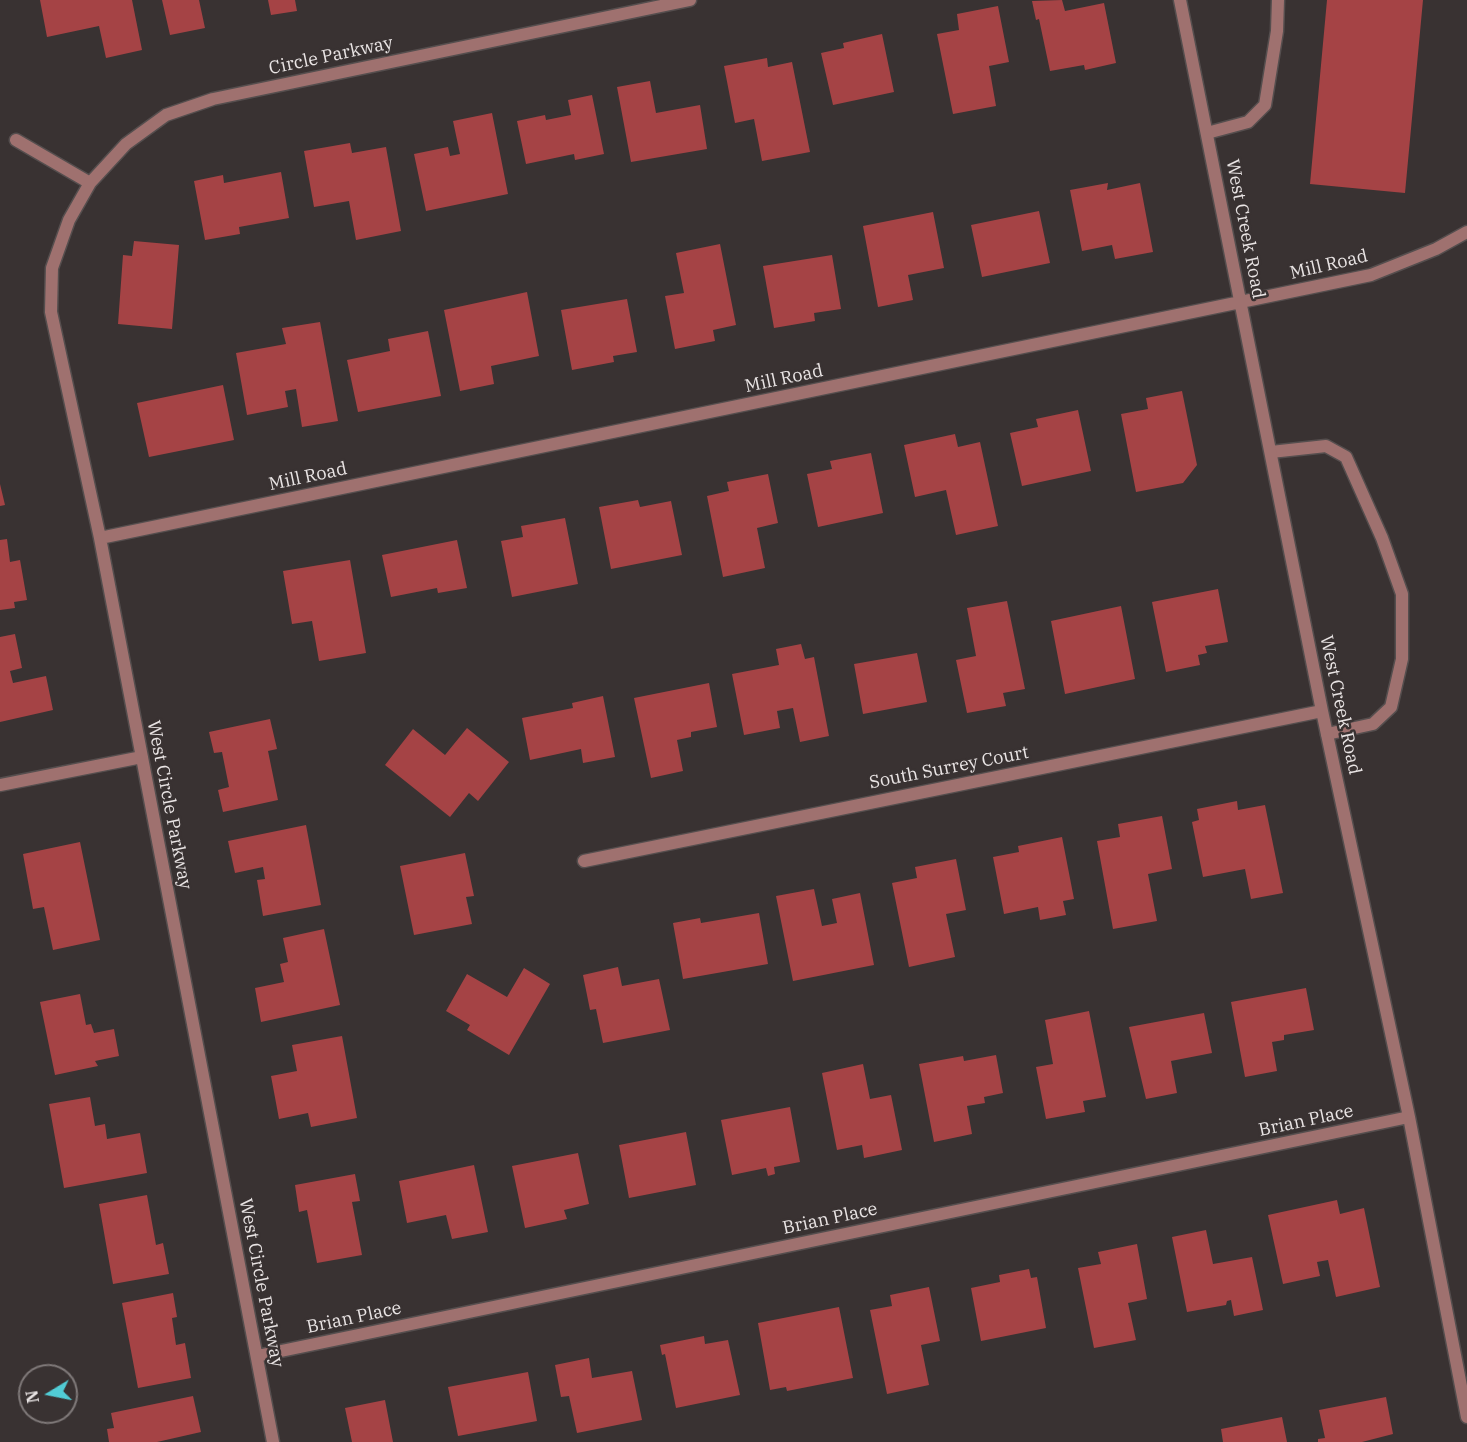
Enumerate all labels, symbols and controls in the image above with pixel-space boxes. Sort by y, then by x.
street label: Circle Parkway [267,32,395,80]
street label: West Creek Road [1221,157,1269,301]
street label: Mill Road [1288,246,1370,284]
street label: Mill Road [743,360,825,398]
street label: Mill Road [267,458,349,496]
street label: West Creek Road [1315,633,1365,777]
street label: West Circle Parkway [142,719,196,891]
street label: South Surrey Court [867,742,1031,794]
street label: Brian Place [1257,1100,1355,1142]
street label: West Circle Parkway [234,1197,288,1369]
street label: Brian Place [781,1198,879,1240]
street label: Brian Place [305,1297,403,1339]
north arrow [18,1364,78,1424]
text: N [21,1389,43,1405]

